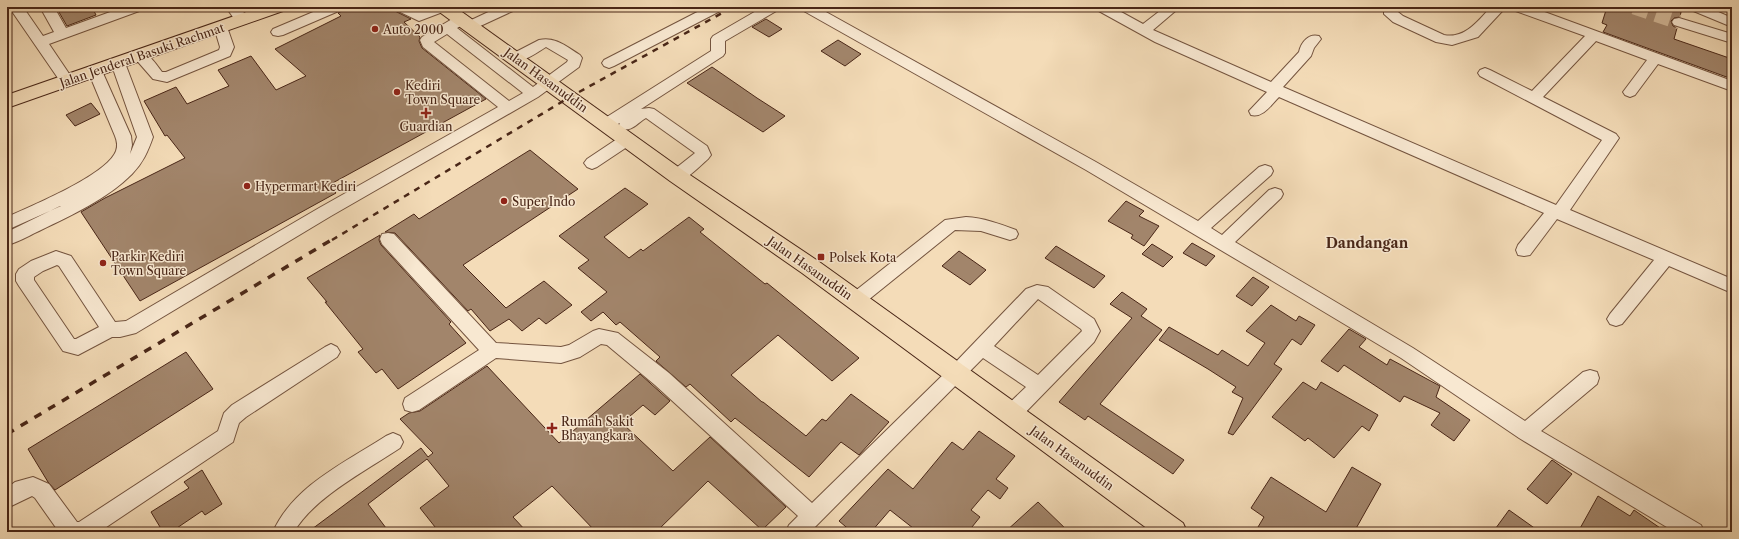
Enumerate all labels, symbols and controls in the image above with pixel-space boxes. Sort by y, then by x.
street label: Jalan Jenderal Basuki Rachmat [56,19,227,91]
place label: Auto 2000 [382,22,444,37]
marker: Auto 2000 [370,24,380,34]
street label: Jalan Hasanuddin [500,43,591,116]
place label: Kediri Town Square [405,78,481,107]
marker: Kediri Town Square [392,87,402,97]
marker: Guardian [421,108,431,118]
place label: Guardian [399,119,453,134]
place label: Hypermart Kediri [255,179,357,194]
marker: Hypermart Kediri [242,181,252,191]
place label: Super Indo [512,194,575,209]
marker: Super Indo [499,196,509,206]
street label: Jalan Hasanuddin [763,232,856,303]
district label: Dandangan [1326,234,1409,252]
place label: Parkir Kediri Town Square [111,249,187,278]
place label: Polsek Kota [829,250,897,265]
marker: Polsek Kota [816,252,826,262]
marker: Parkir Kediri Town Square [98,258,108,268]
place label: Rumah Sakit Bhayangkara [561,414,634,443]
street label: Jalan Hasanuddin [1026,421,1117,494]
marker: Rumah Sakit Bhayangkara [546,422,558,434]

